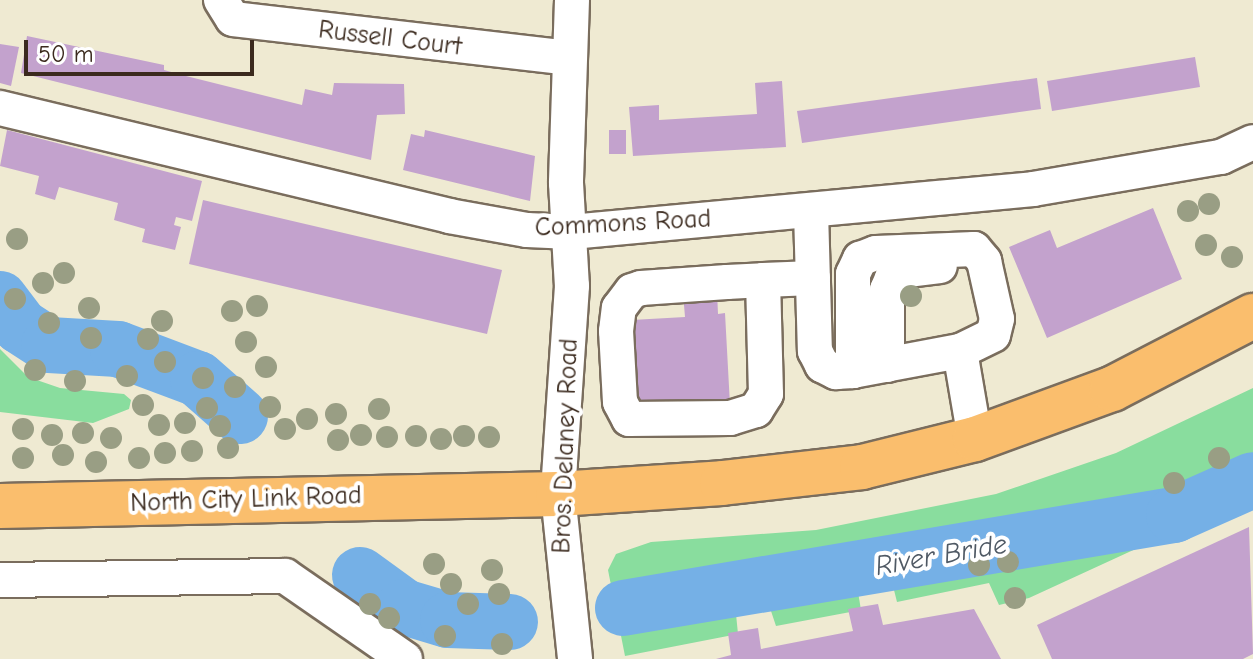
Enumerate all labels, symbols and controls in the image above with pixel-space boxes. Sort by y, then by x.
street label: Russell Court [317,15,463,63]
scale bar [28,24,258,74]
text: 50 m [38,40,94,68]
street label: Commons Road [534,204,712,244]
street label: Bros. Delaney Road [547,338,585,554]
street label: North City Link Road [130,480,362,520]
water label: River Bride [873,527,1009,583]

